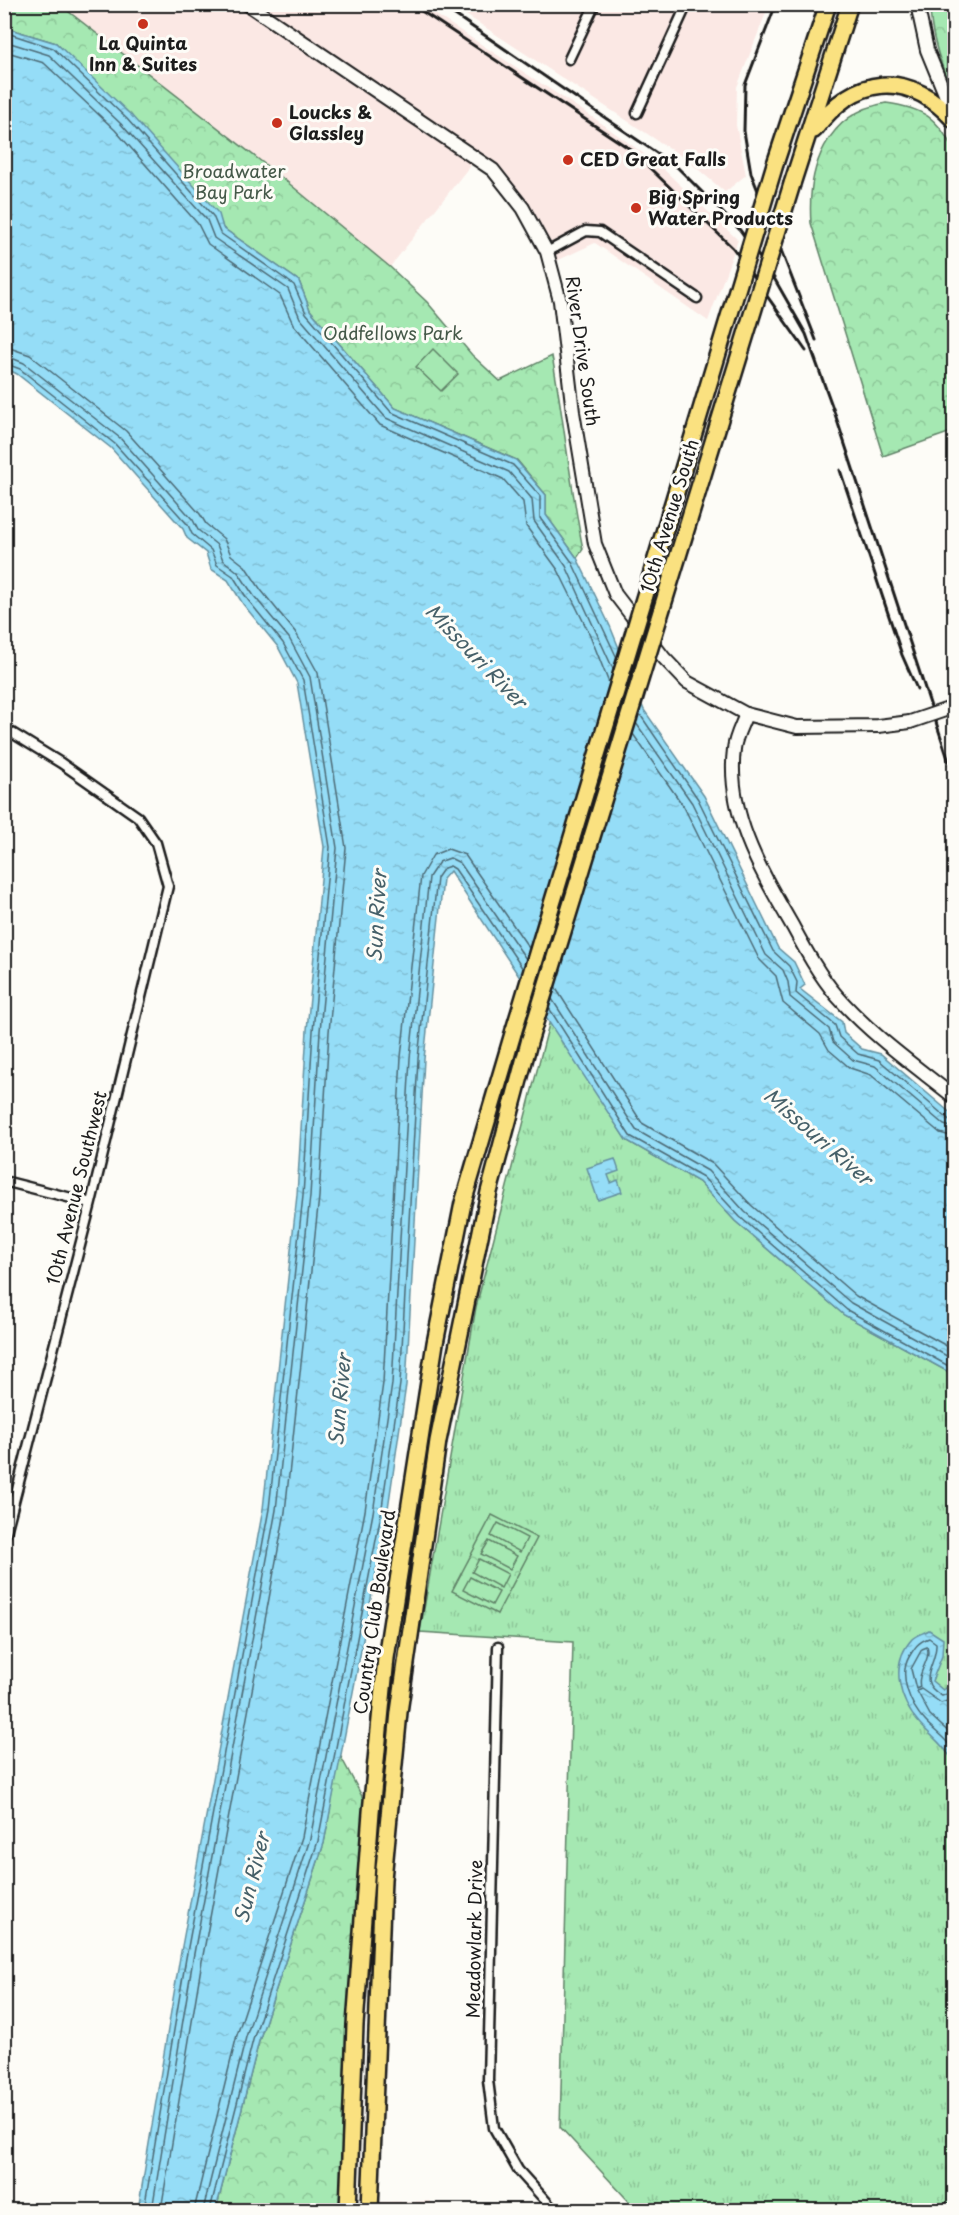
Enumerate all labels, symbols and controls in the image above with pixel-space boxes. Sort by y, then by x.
marker: La Quinta Inn & Suites [136,17,150,31]
place label: La Quinta Inn & Suites [89,29,197,77]
place label: Loucks & Glassley [289,98,372,146]
marker: Loucks & Glassley [270,116,284,130]
place label: CED Great Falls [580,145,726,172]
marker: CED Great Falls [561,153,575,167]
park label: Broadwater Bay Park [182,157,286,205]
place label: Big Spring Water Products [648,183,793,231]
marker: Big Spring Water Products [629,201,643,215]
street label: River Drive South [560,274,607,428]
park label: Oddfellows Park [323,319,463,346]
street label: 10th Avenue South [632,435,705,596]
water label: Missouri River [419,596,537,717]
water label: Sun River [359,866,394,963]
water label: Missouri River [758,1080,882,1194]
street label: 10th Avenue Southwest [38,1088,113,1288]
water label: Sun River [320,1350,358,1447]
street label: Country Club Boulevard [346,1508,401,1716]
water label: Sun River [225,1827,277,1926]
street label: Meadowlark Drive [459,1859,488,2019]

